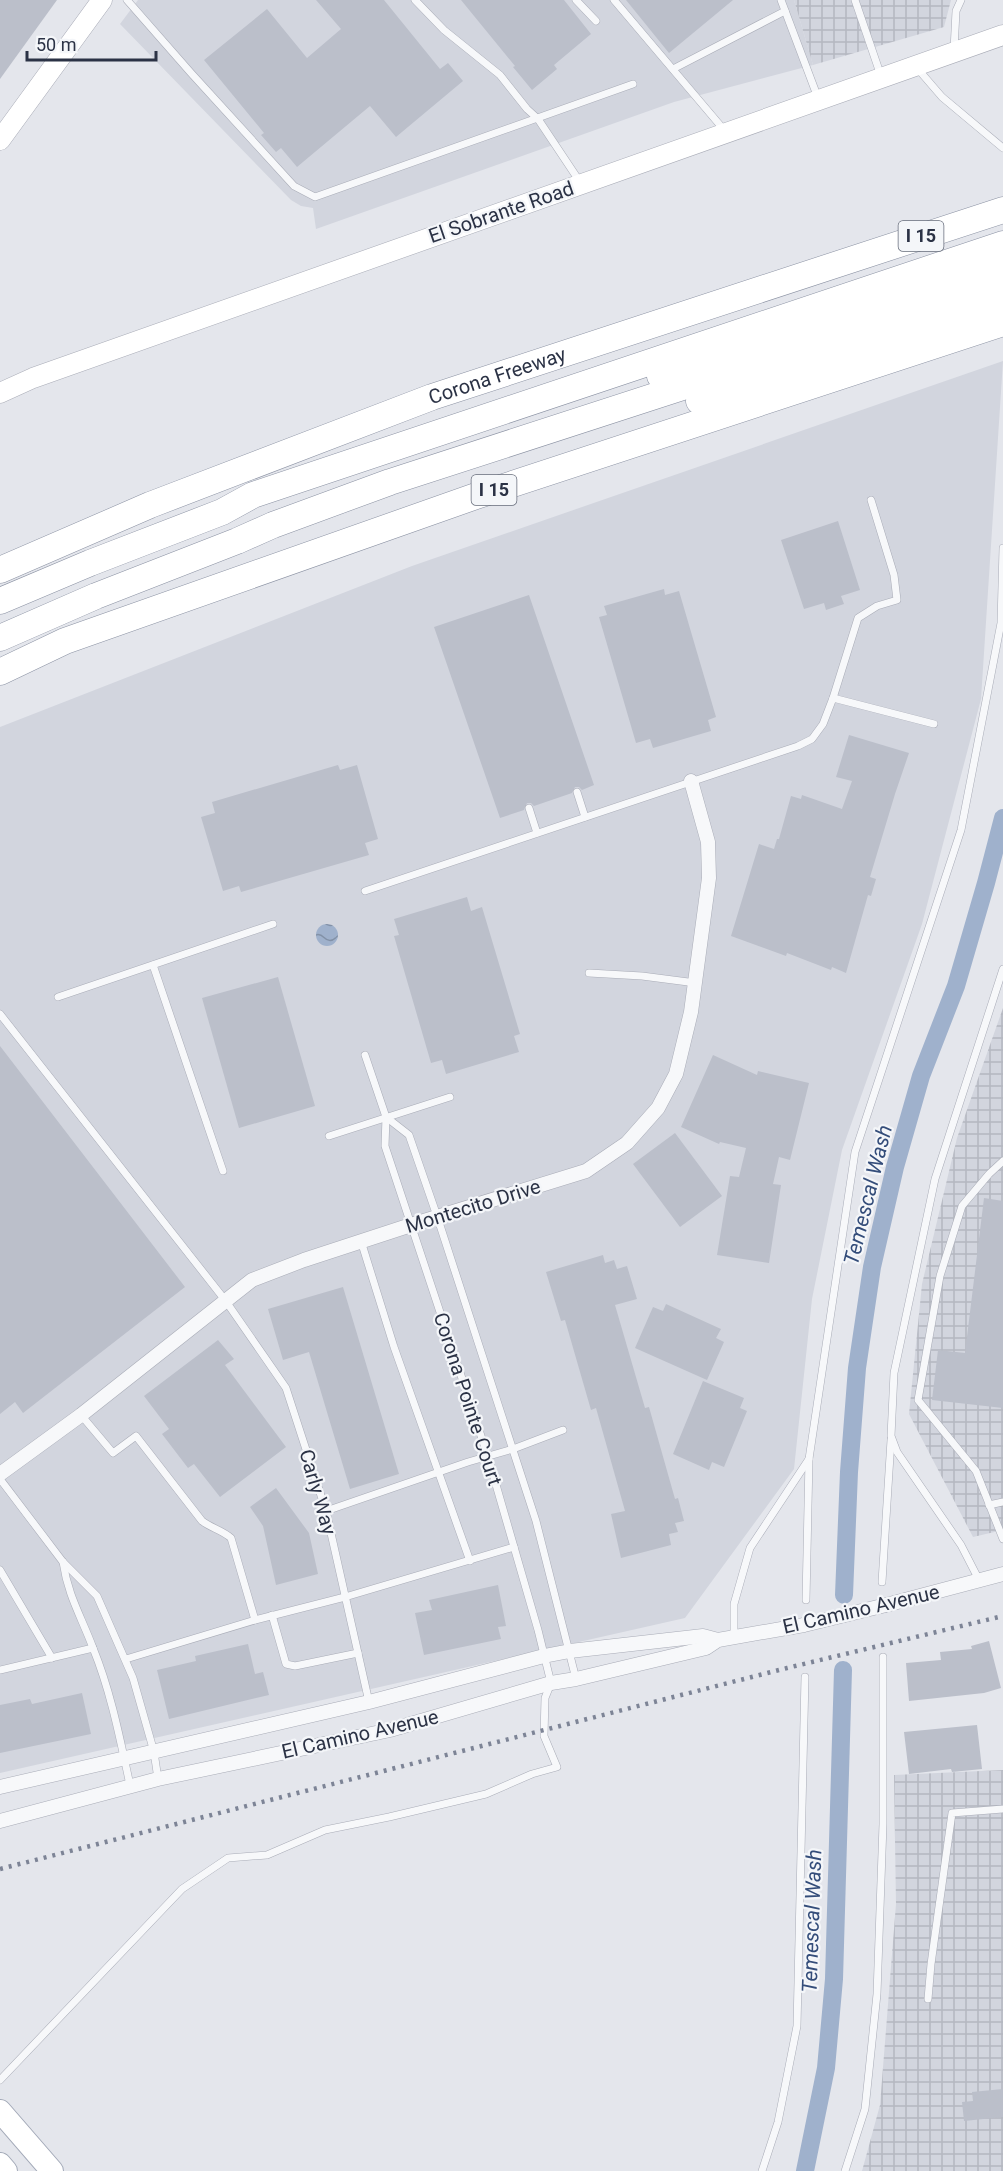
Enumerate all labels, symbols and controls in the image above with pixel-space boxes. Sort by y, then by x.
scale bar [27,24,156,62]
text: 50 m [36,34,76,55]
street label: El Sobrante Road [425,176,577,248]
road number: I 15 [898,221,944,251]
street label: Corona Freeway [425,342,569,409]
road number: I 15 [472,475,516,505]
water label: Temescal Wash [839,1122,897,1268]
street label: Montecito Drive [403,1174,543,1238]
street label: Corona Pointe Court [429,1309,507,1489]
street label: Carly Way [294,1447,342,1538]
street label: El Camino Avenue [780,1579,942,1639]
street label: El Camino Avenue [279,1704,441,1764]
water label: Temescal Wash [798,1849,826,1993]

